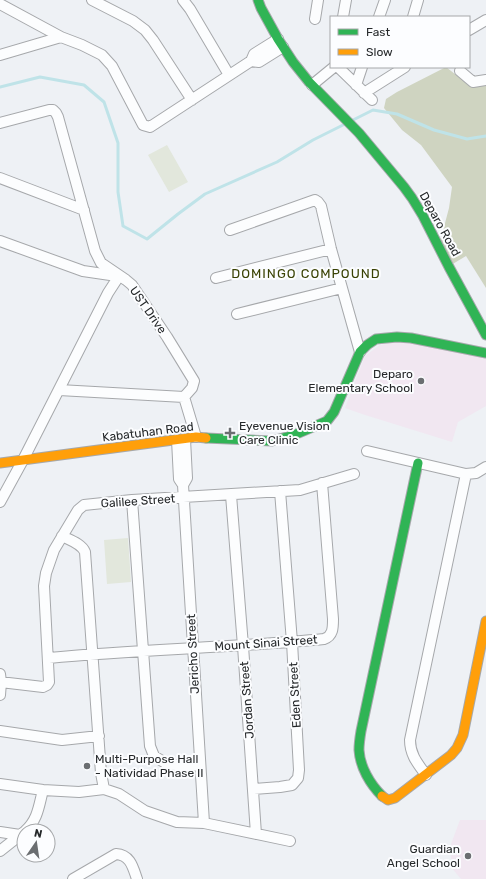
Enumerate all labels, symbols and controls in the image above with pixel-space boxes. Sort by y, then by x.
legend [330,16,470,68]
text: Fast [366,25,390,39]
text: Slow [366,45,393,59]
street label: Deparo Road [417,189,463,259]
district label: DOMINGO COMPOUND [231,266,381,281]
street label: UST Drive [127,284,169,336]
place label: Deparo Elementary School [308,367,413,395]
marker: Deparo Elementary School [416,376,426,386]
street label: Kabatuhan Road [102,419,194,445]
place label: Eyevenue Vision Care Clinic [239,419,330,447]
marker: Eyevenue Vision Care Clinic [224,427,236,439]
street label: Galilee Street [100,491,176,511]
street label: Jericho Street [184,613,202,694]
street label: Mount Sinai Street [214,632,318,654]
street label: Jordan Street [237,661,257,739]
street label: Eden Street [286,661,304,728]
place label: Multi-Purpose Hall - Natividad Phase II [95,752,204,780]
marker: Multi-Purpose Hall - Natividad Phase II [82,761,92,771]
north arrow [16,823,56,863]
text: N [33,827,44,841]
place label: Guardian Angel School [387,842,460,870]
marker: Guardian Angel School [463,851,473,861]

